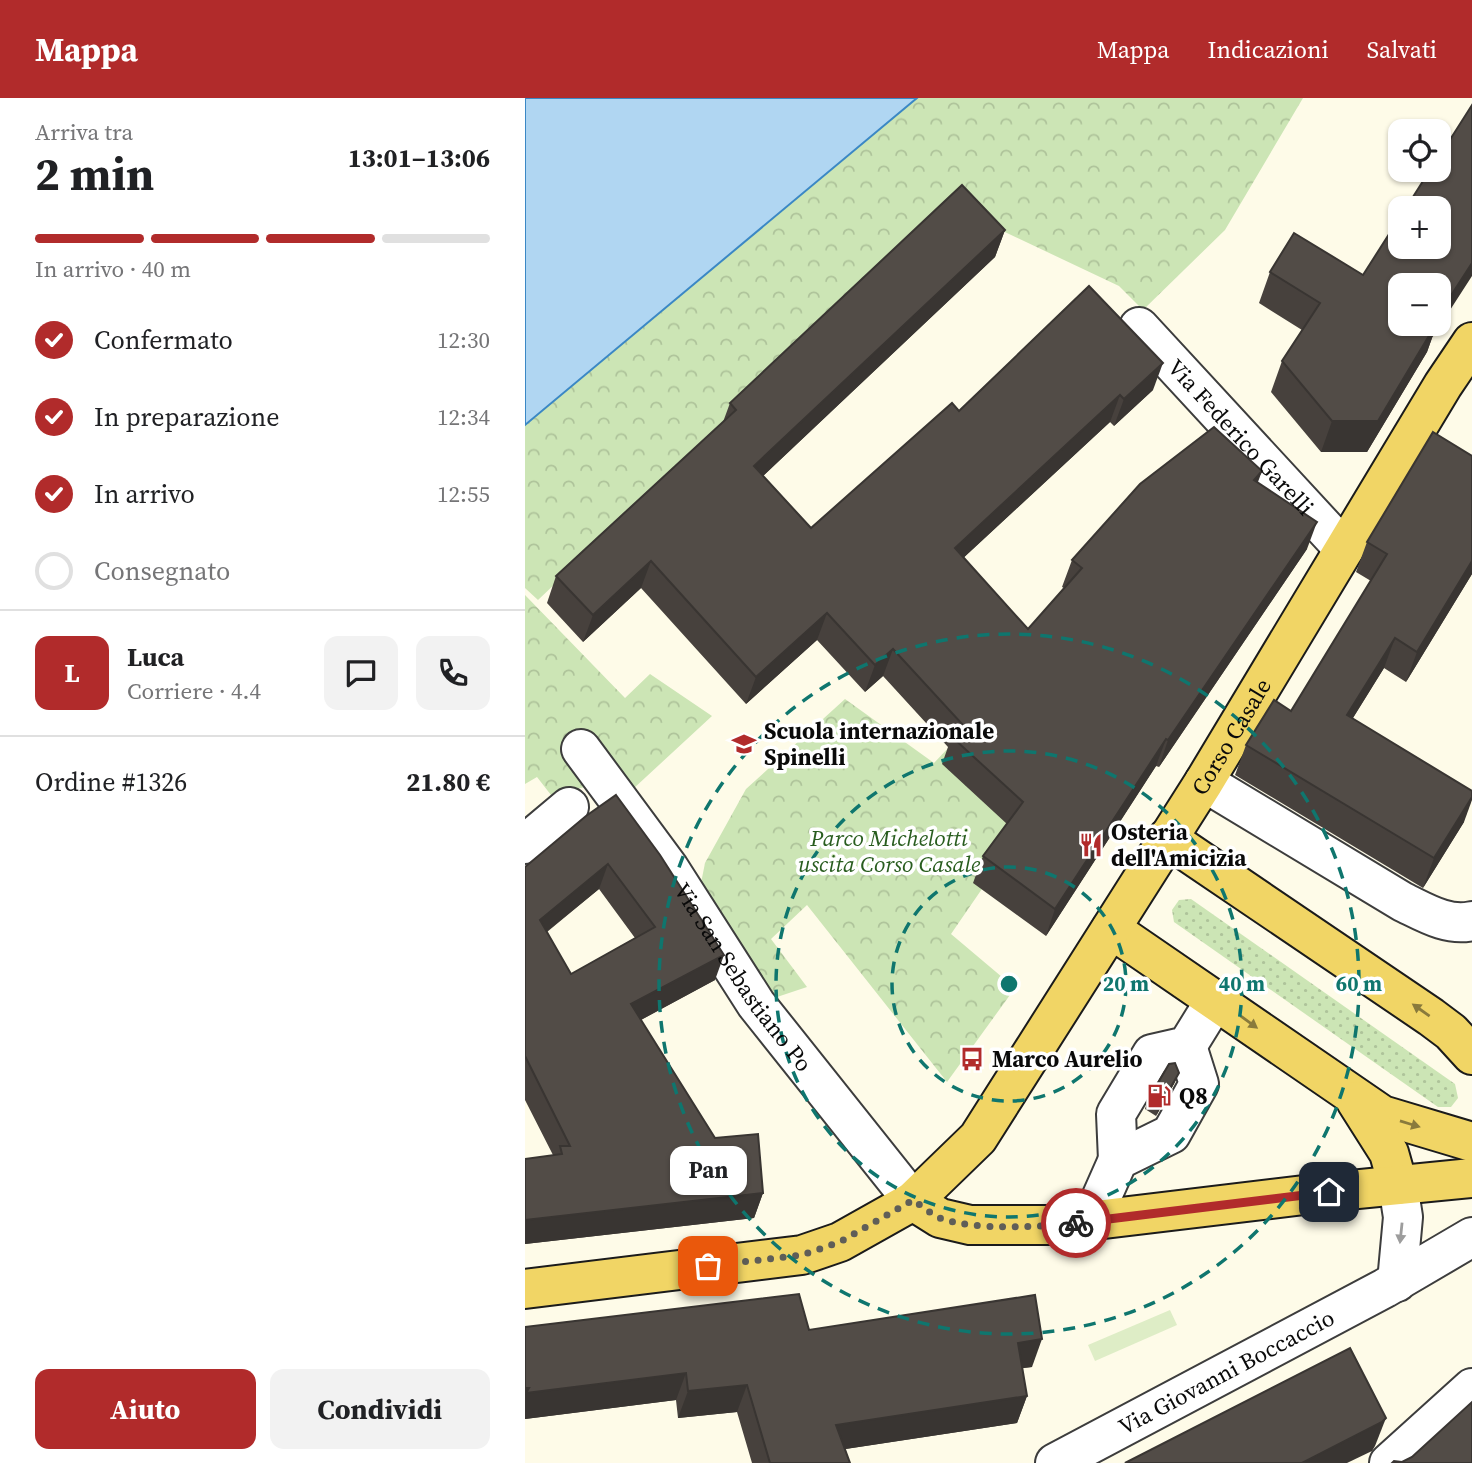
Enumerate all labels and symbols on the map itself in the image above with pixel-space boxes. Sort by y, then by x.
street label: Via Federico Garelli [1160,352,1321,522]
street label: Corso Casale [1184,672,1279,801]
place label: Scuola internazionale Spinelli [764,715,994,773]
school or university icon: Scuola internazionale Spinelli [730,730,758,758]
place label: Osteria dell'Amicizia [1111,816,1247,874]
park label: Parco Michelotti uscita Corso Casale [798,822,981,880]
restaurant icon: Osteria dell'Amicizia [1077,831,1105,859]
street label: Via San Sebastiano Po [666,877,820,1078]
text: 20 m [1103,969,1149,998]
text: 40 m [1219,969,1265,998]
text: 60 m [1336,969,1382,998]
centre of rings [997,972,1021,996]
one-way arrow [1412,1003,1430,1017]
one-way arrow [1240,1015,1258,1029]
place label: Marco Aurelio [992,1043,1142,1075]
bus stop icon: Marco Aurelio [958,1045,986,1073]
place label: Q8 [1179,1080,1208,1112]
fuel station icon: Q8 [1145,1082,1173,1110]
one-way arrow [1400,1119,1421,1129]
callout: Pan [669,1147,747,1196]
pin [1299,1162,1359,1222]
courier [1041,1188,1111,1258]
one-way arrow [1396,1222,1407,1244]
pin [678,1236,738,1296]
street label: Via Giovanni Boccaccio [1113,1302,1340,1443]

